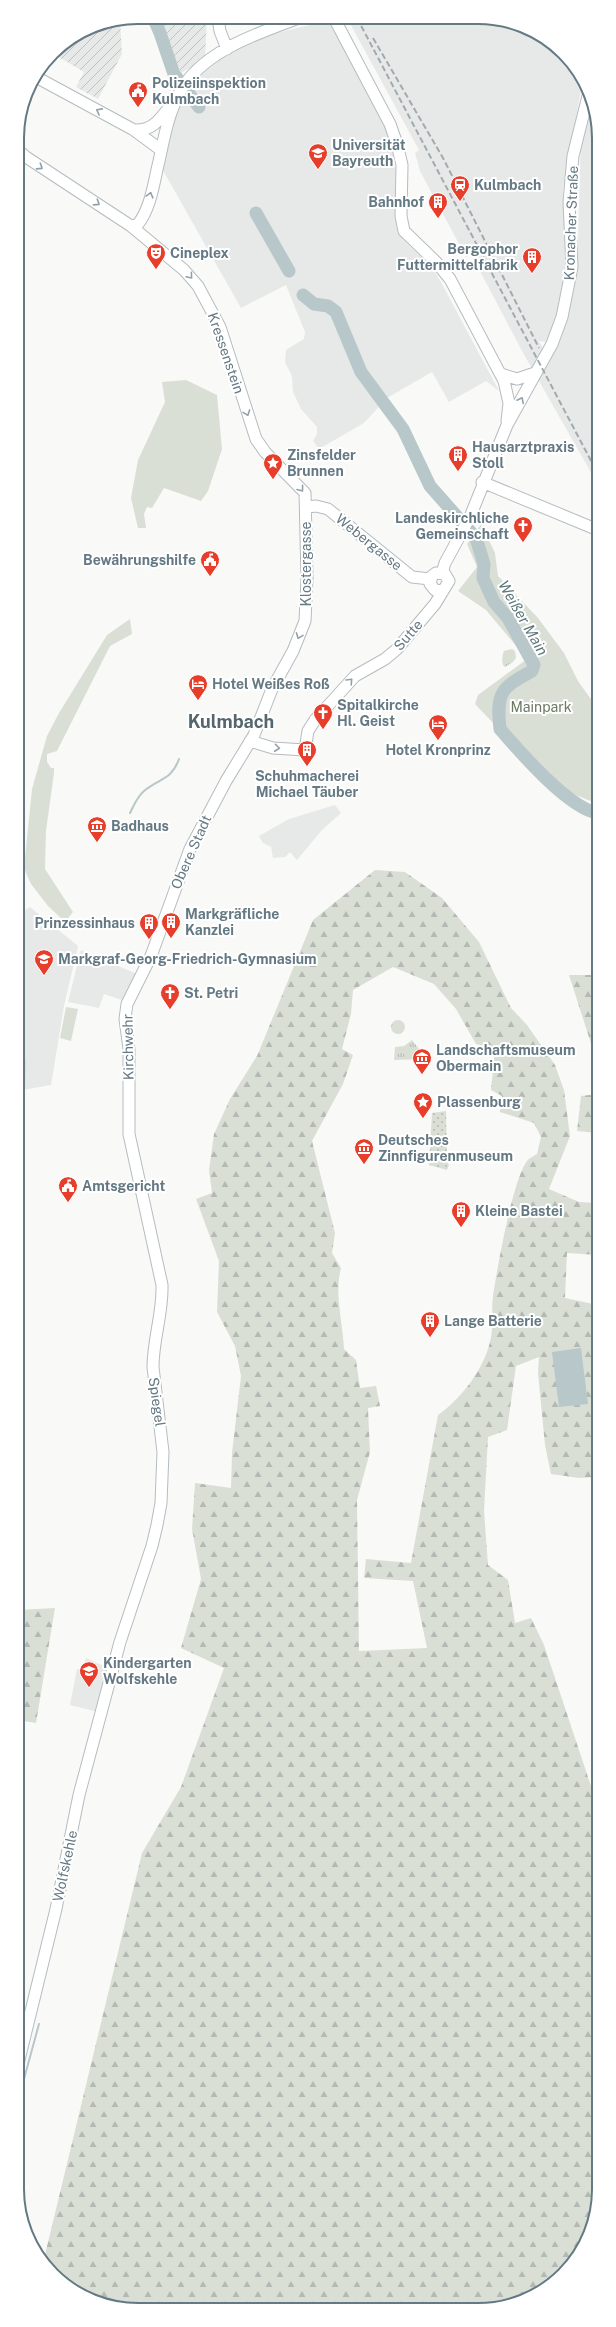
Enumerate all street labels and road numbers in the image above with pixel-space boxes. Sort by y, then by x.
street label: Kronacher Straße [561,165,581,281]
street label: Kressenstein [205,310,247,396]
street label: Webergasse [333,510,405,574]
street label: Klostergasse [298,521,314,606]
street label: Sutte [390,616,426,654]
street label: Obere Stadt [168,813,214,891]
street label: Kirchwehr [119,1014,137,1080]
street label: Spiegel [146,1376,168,1428]
street label: Wolfskehle [50,1829,80,1903]

